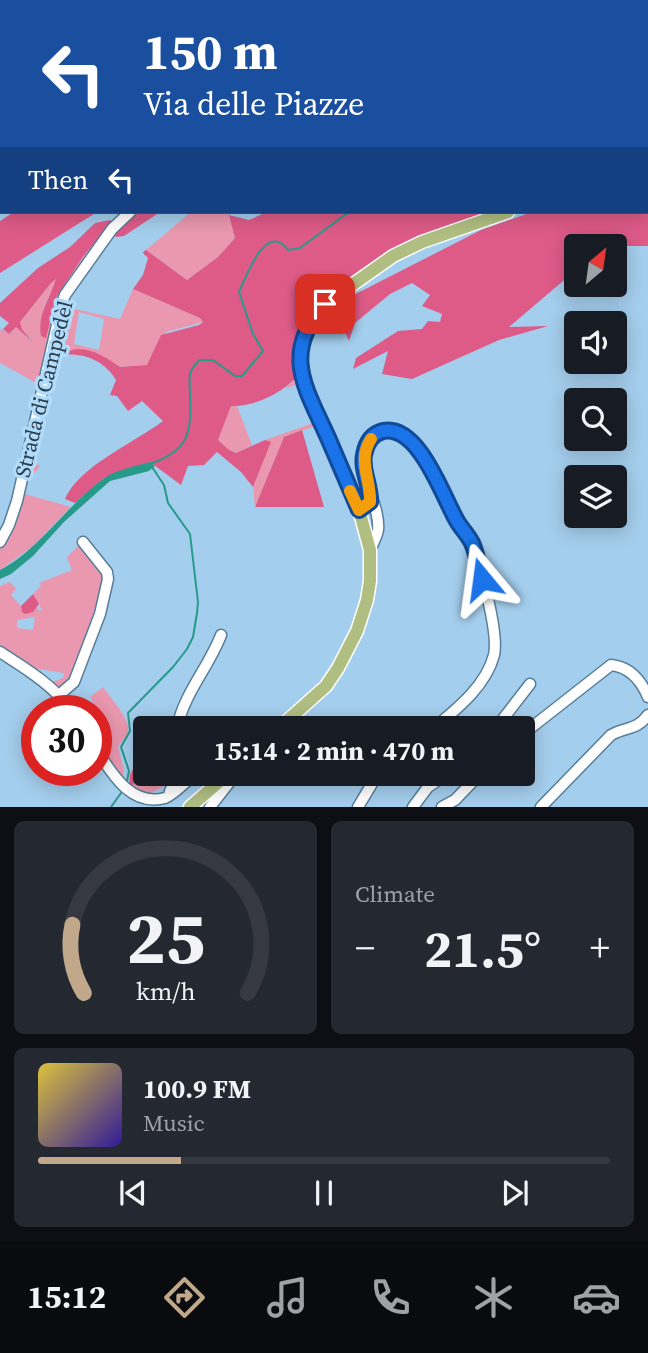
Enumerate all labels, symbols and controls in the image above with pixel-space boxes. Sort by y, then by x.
text: 150 m [143,18,278,85]
icon: left [28,28,119,119]
text: Via delle Piazze [143,82,364,126]
icon: left [102,161,140,199]
text: Then [28,162,88,198]
north arrow [564,234,626,298]
map controls [564,234,627,528]
pin [295,274,355,334]
icon: arrive [306,285,344,323]
street label: Strada di Campedèl [8,298,79,480]
button: sound [564,311,627,374]
button: search [564,388,627,451]
button: layers [564,465,627,528]
position arrow [445,542,519,616]
speed limit sign: 30 [21,695,112,786]
text: 15:14 · 2 min · 470 m [214,733,454,769]
text: Climate [355,878,435,910]
text: 25 [126,889,205,988]
text: 21.5° [424,913,541,984]
text: − [355,922,375,974]
text: + [590,922,610,974]
text: km/h [136,974,195,1008]
text: 100.9 FM [143,1071,251,1107]
text: Music [143,1107,205,1139]
icon: previous [114,1174,152,1212]
icon: pause [305,1174,343,1212]
icon: next [496,1174,534,1212]
icon: directions [160,1273,209,1322]
icon: music [263,1273,312,1322]
icon: phone [366,1273,415,1322]
icon: climate [469,1273,518,1322]
icon: car [572,1273,621,1322]
text: 15:12 [27,1275,106,1319]

